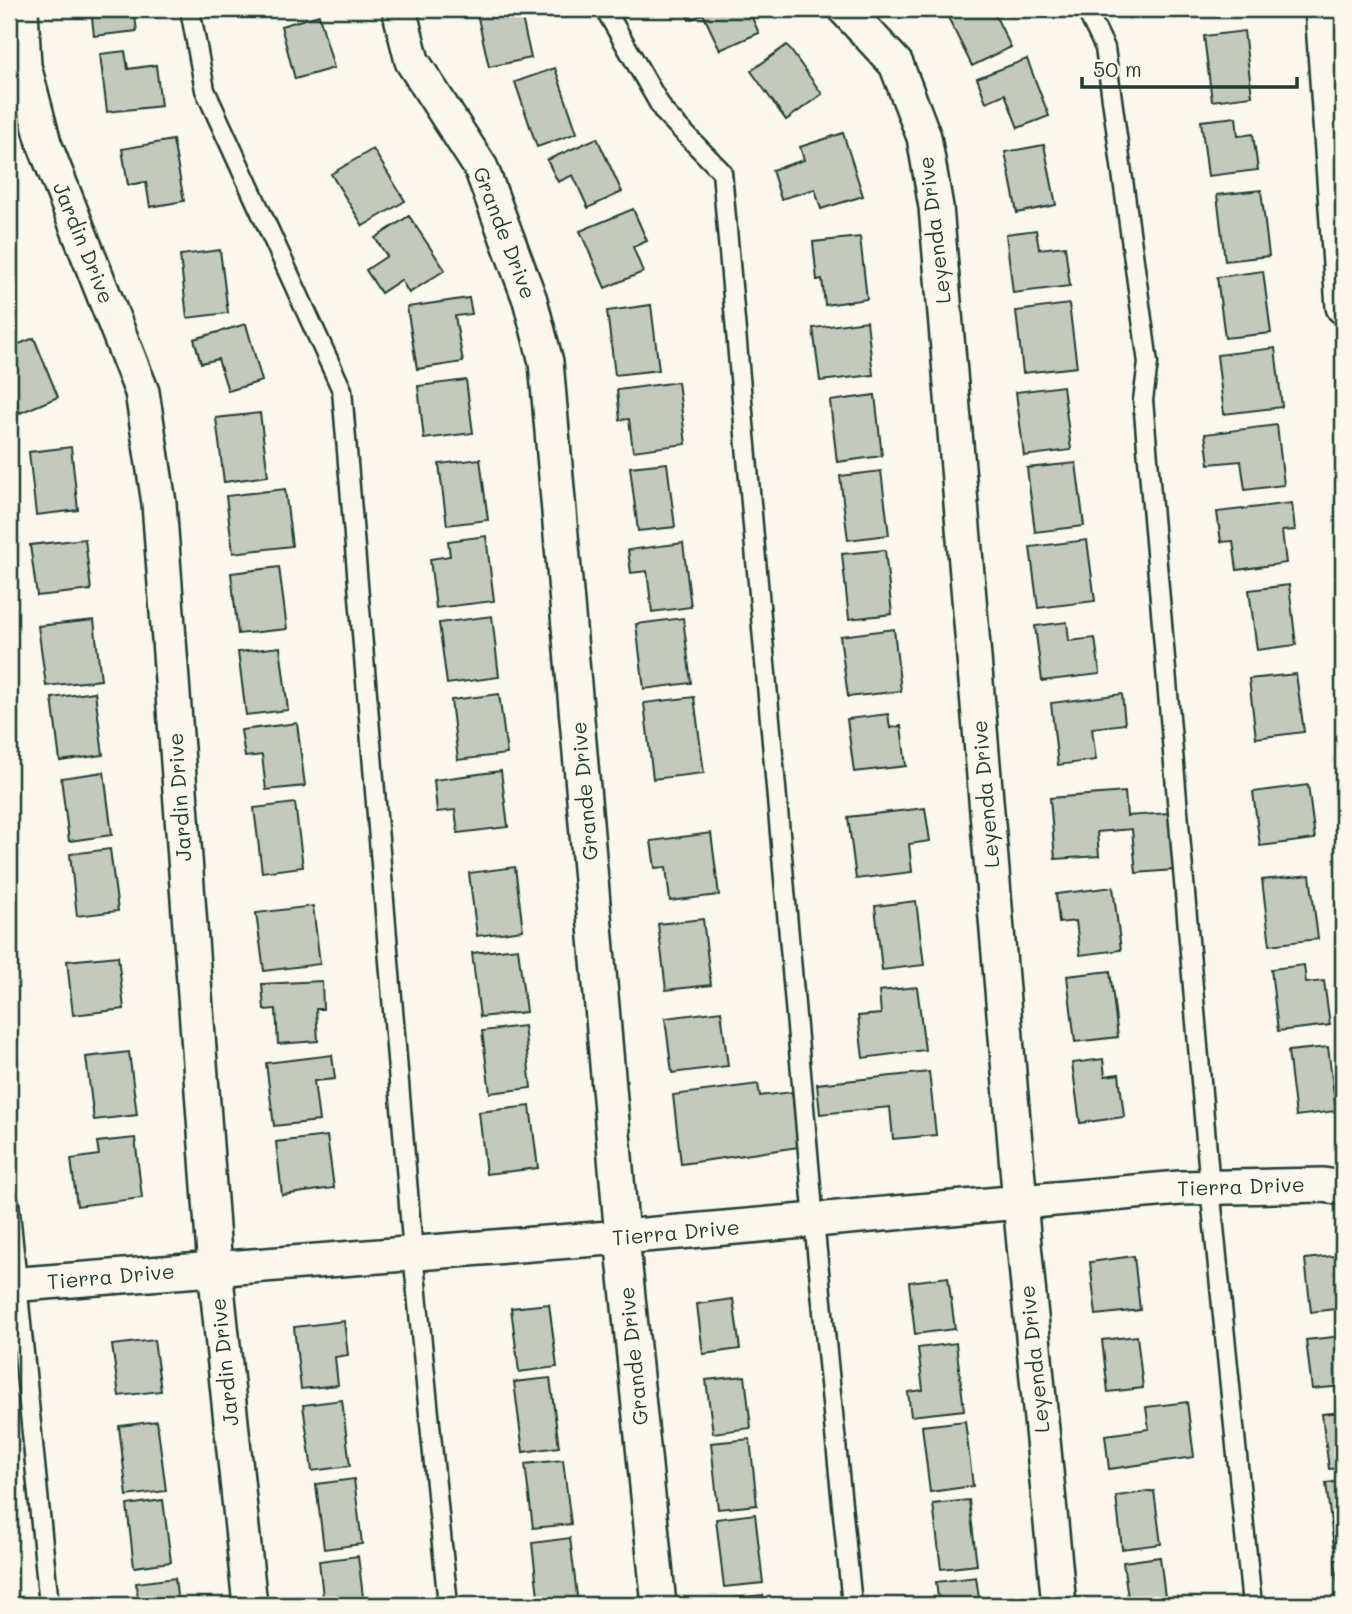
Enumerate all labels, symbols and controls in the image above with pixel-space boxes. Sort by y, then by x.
scale bar [1082,46,1298,90]
text: 50 m [1093,55,1142,82]
street label: Leyenda Drive [911,155,956,305]
street label: Grande Drive [468,163,543,302]
street label: Jardin Drive [48,178,121,307]
street label: Leyenda Drive [965,719,1004,869]
street label: Grande Drive [564,721,603,862]
street label: Jardin Drive [161,732,196,862]
street label: Tierra Drive [1177,1170,1305,1201]
street label: Tierra Drive [611,1213,741,1251]
street label: Tierra Drive [46,1257,176,1295]
street label: Leyenda Drive [1012,1284,1055,1434]
street label: Grande Drive [612,1285,653,1427]
street label: Jardin Drive [203,1297,244,1428]

